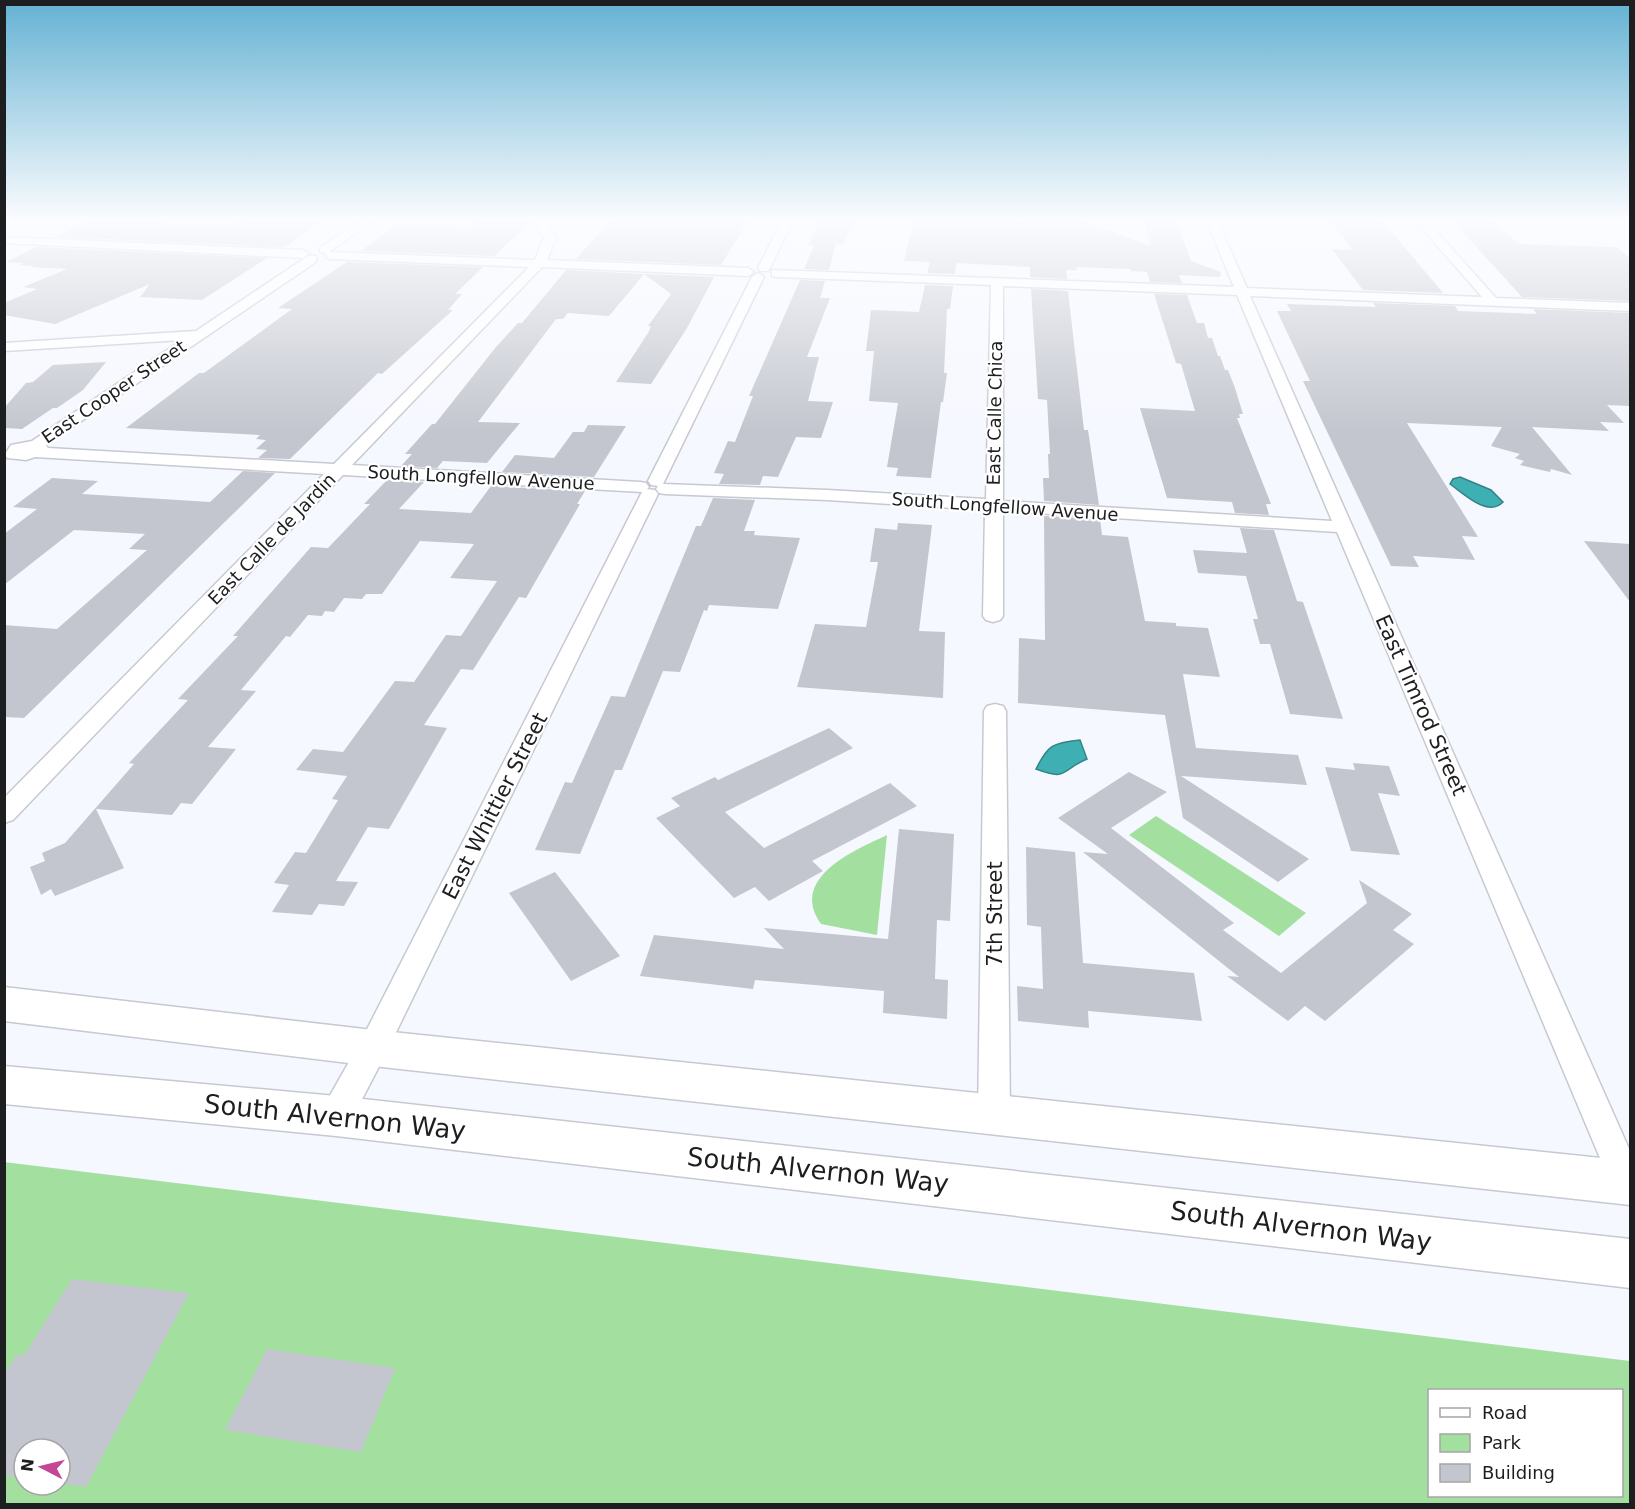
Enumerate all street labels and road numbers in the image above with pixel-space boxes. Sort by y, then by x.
street label: East Cooper Street [38,335,190,448]
street label: East Calle Chica [983,340,1006,486]
street label: South Longfellow Avenue [367,461,595,494]
street label: East Calle de Jardin [204,469,340,609]
street label: South Longfellow Avenue [891,488,1119,525]
street label: East Timrod Street [1370,611,1472,799]
street label: East Whittier Street [437,709,553,903]
street label: 7th Street [983,861,1007,967]
street label: South Alvernon Way [203,1088,467,1146]
street label: South Alvernon Way [686,1141,950,1199]
street label: South Alvernon Way [1169,1195,1433,1257]

